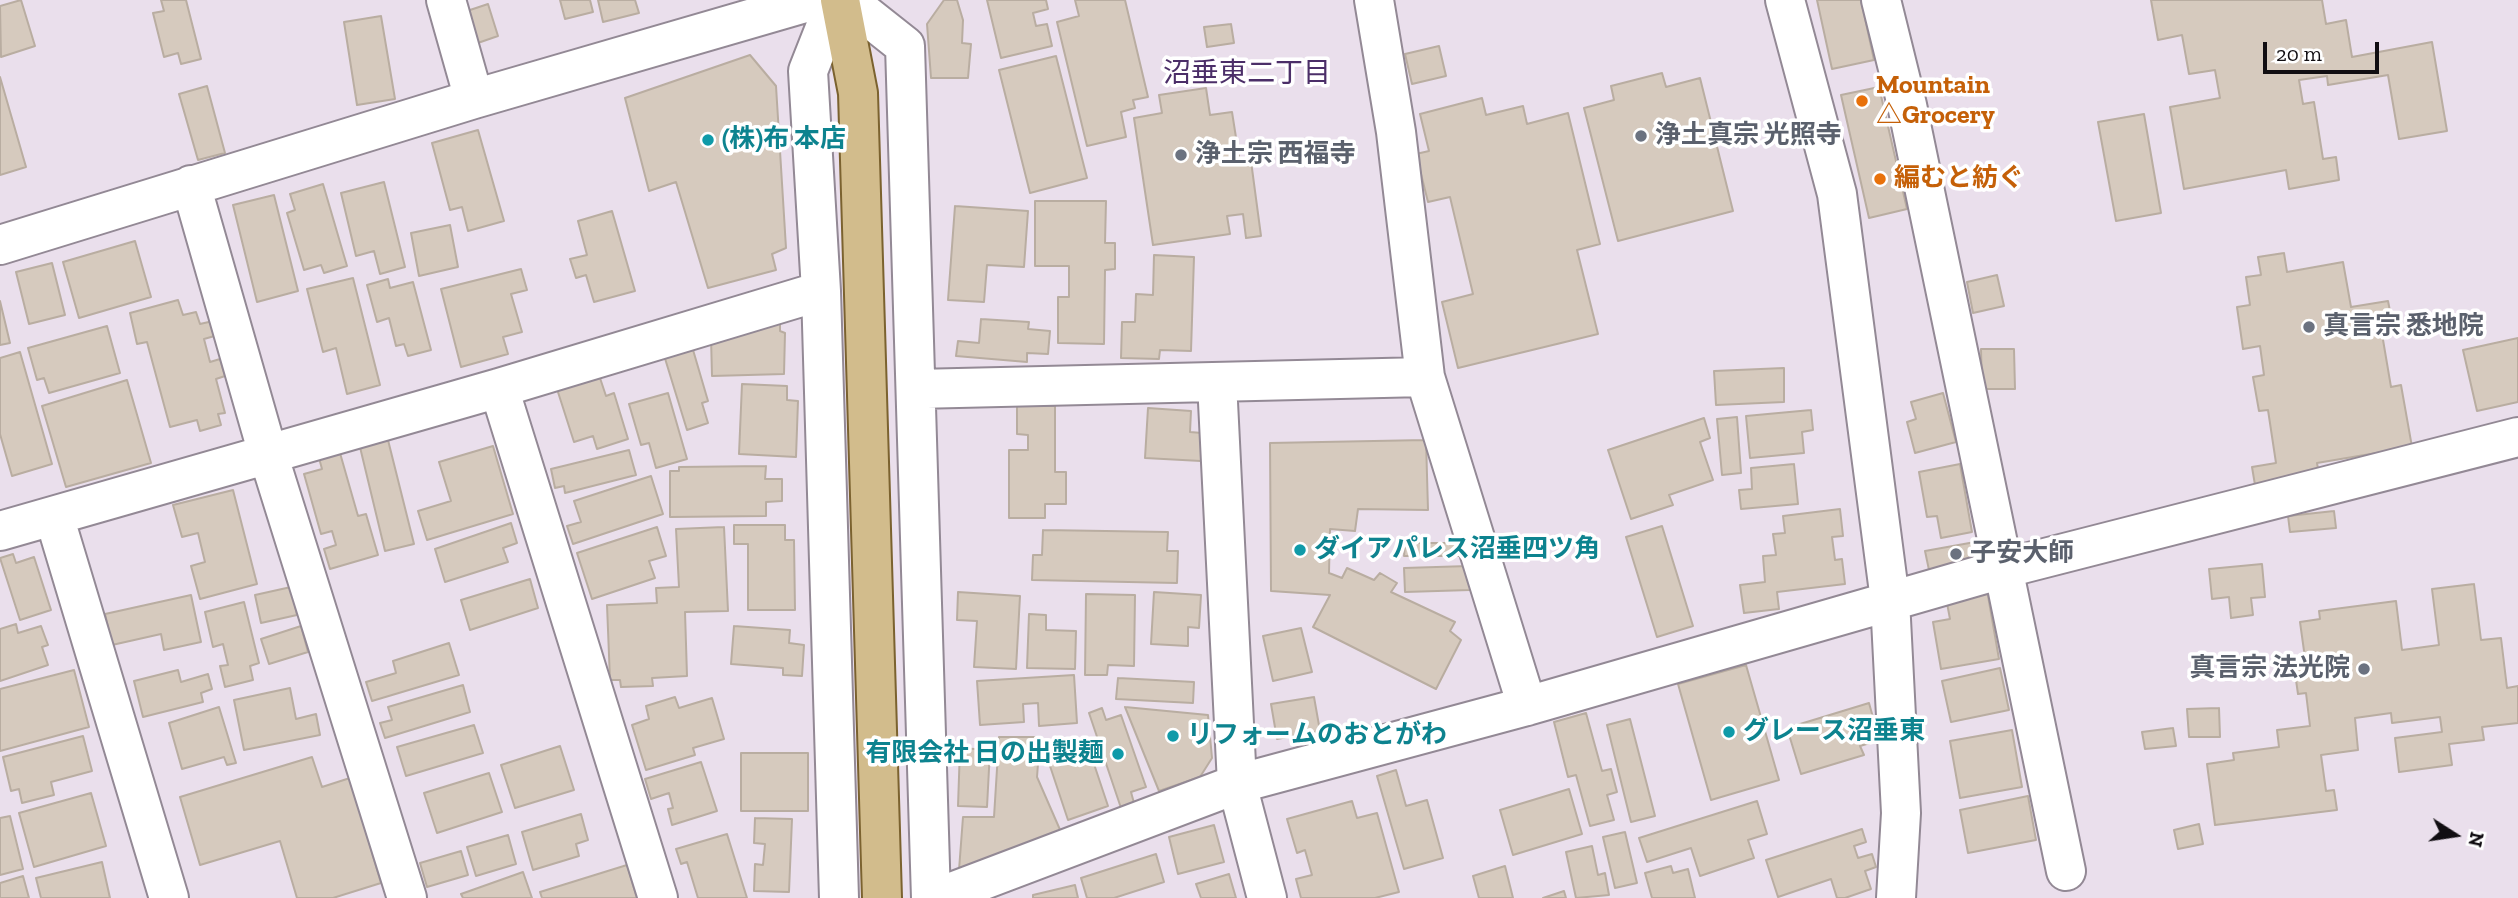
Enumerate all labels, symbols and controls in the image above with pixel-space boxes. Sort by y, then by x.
scale bar [2266,28,2382,72]
text: 20 m [2276,41,2322,66]
district label: 沼垂東二丁目 [1163,57,1331,91]
place label: Mountain △Grocery [1876,70,1995,132]
marker: Mountain △Grocery [1854,93,1870,109]
place label: 浄土真宗 光照寺 [1655,120,1842,152]
place label: (株)布 本店 [722,124,846,156]
marker: 浄土真宗 光照寺 [1633,128,1649,144]
marker: (株)布 本店 [700,132,716,148]
place label: 浄土宗 西福寺 [1195,139,1356,171]
marker: 浄土宗 西福寺 [1173,147,1189,163]
place label: 編むと紡ぐ [1894,163,2024,195]
marker: 編むと紡ぐ [1872,171,1888,187]
place label: 真言宗 悉地院 [2323,311,2484,343]
marker: 真言宗 悉地院 [2301,319,2317,335]
place label: ダイアパレス沼垂四ツ角 [1314,534,1600,566]
place label: 子安大師 [1970,538,2074,570]
marker: ダイアパレス沼垂四ツ角 [1292,542,1308,558]
marker: 子安大師 [1948,546,1964,562]
place label: 真言宗 法光院 [2189,653,2350,685]
marker: 真言宗 法光院 [2356,661,2372,677]
place label: グレース沼垂東 [1743,716,1925,748]
place label: リフォームのおとがわ [1187,720,1447,752]
marker: グレース沼垂東 [1721,724,1737,740]
marker: リフォームのおとがわ [1165,728,1181,744]
place label: 有限会社 日の出製麺 [865,738,1104,770]
marker: 有限会社 日の出製麺 [1110,746,1126,762]
north arrow [2420,800,2490,870]
text: N [2463,830,2489,849]

